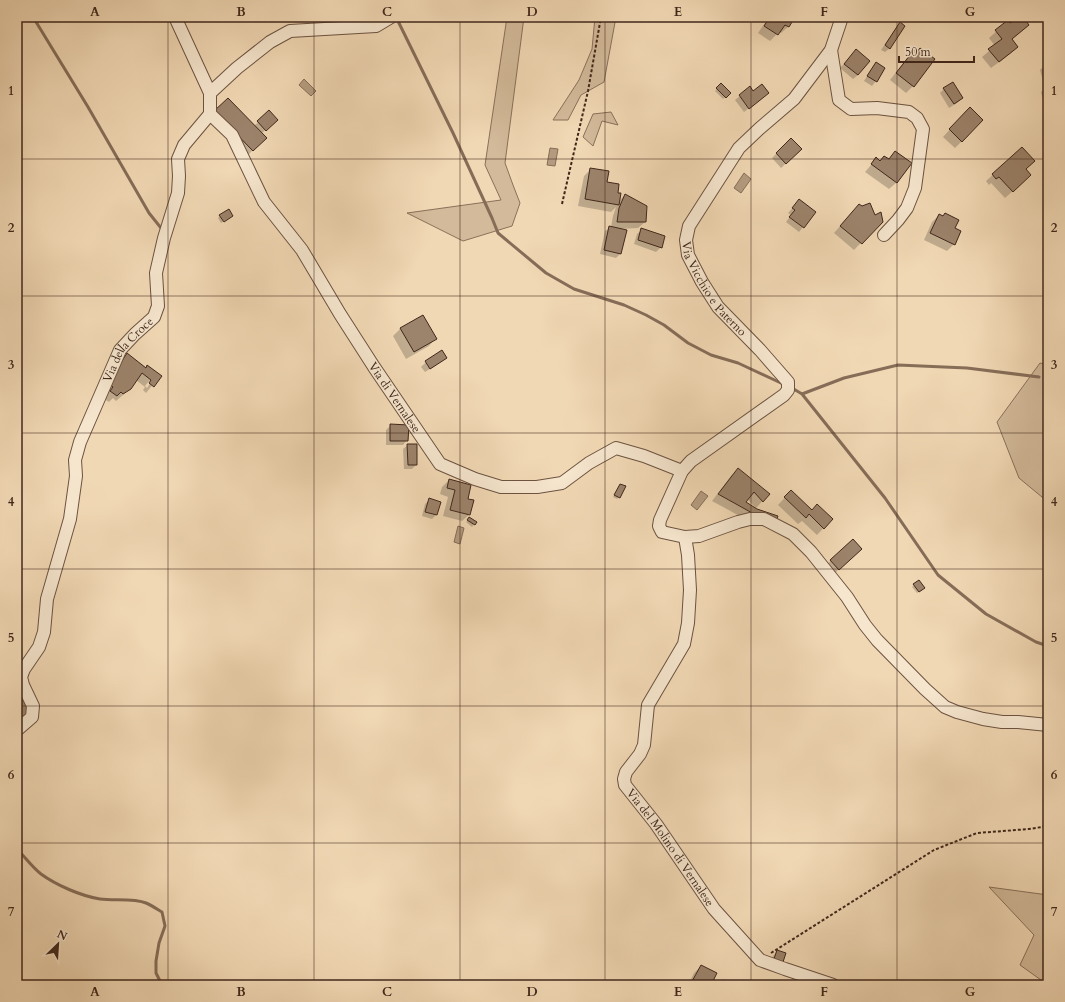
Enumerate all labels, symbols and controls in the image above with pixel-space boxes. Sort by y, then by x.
text: A [90,3,100,21]
text: B [236,3,246,21]
text: C [382,3,392,21]
text: D [526,3,538,21]
text: E [674,3,682,21]
text: F [820,3,828,21]
text: G [965,3,976,21]
scale bar [899,38,974,64]
text: 50 m [905,44,932,60]
text: 1 [8,82,14,100]
text: 1 [1051,82,1057,100]
text: 2 [8,219,15,237]
text: 2 [1051,219,1058,237]
street label: Via Vicchio e Paterno [678,240,750,340]
street label: Via della Croce [99,313,157,385]
text: 3 [8,356,15,374]
text: 3 [1051,356,1058,374]
street label: Via di Vernalese [365,359,424,436]
text: 4 [8,493,15,511]
text: 4 [1051,493,1058,511]
text: 5 [8,629,14,647]
text: 5 [1051,629,1057,647]
text: 6 [8,766,15,784]
text: 6 [1051,766,1058,784]
street label: Via del Molino di Vernalese [623,785,718,909]
text: 7 [8,903,15,921]
text: 7 [1051,903,1058,921]
north arrow [38,924,78,964]
text: N [55,927,70,944]
text: A [90,983,100,1001]
text: B [236,983,246,1001]
text: C [382,983,392,1001]
text: D [526,983,538,1001]
text: E [674,983,682,1001]
text: F [820,983,828,1001]
text: G [965,983,976,1001]

